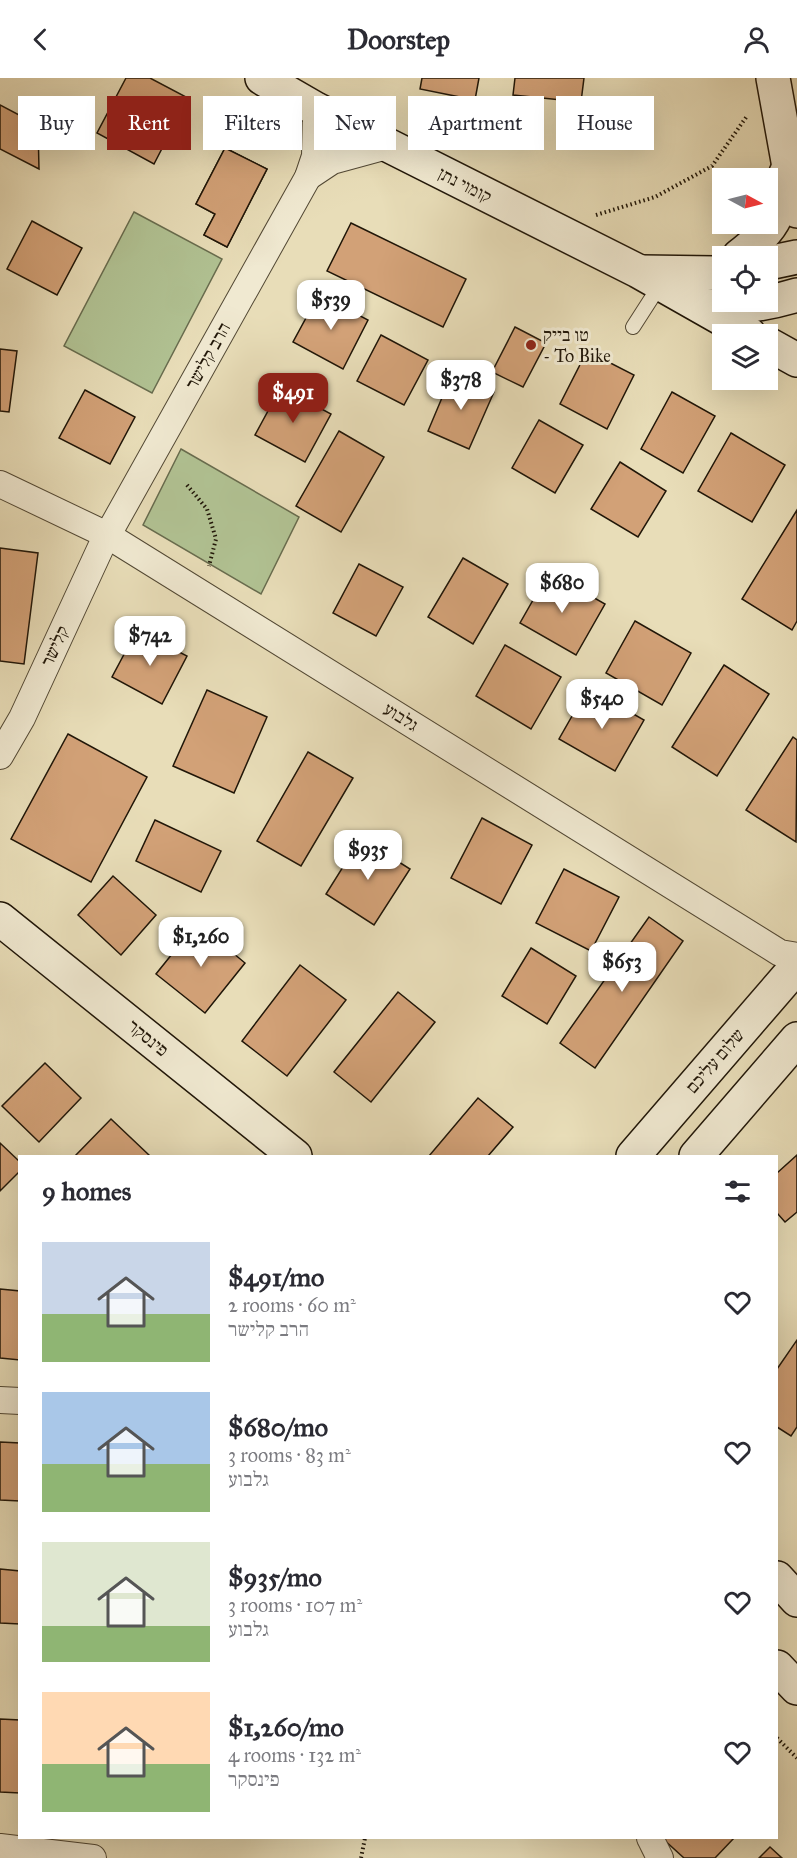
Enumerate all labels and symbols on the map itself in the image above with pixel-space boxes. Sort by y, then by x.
street label: קומוי נתן [434,162,496,208]
north arrow [712,168,778,234]
pin: $539 [295,280,367,331]
street label: הרב קלישר [181,319,235,393]
place label: טו בייק - To Bike [543,324,611,367]
marker: טו בייק - To Bike [524,338,538,352]
pin: $378 [425,360,497,411]
pin: $491 [257,373,329,424]
pin: $680 [526,563,598,614]
pin: $742 [114,616,186,667]
street label: קלישר [36,622,74,670]
pin: $540 [566,679,638,730]
street label: גלבוע [379,698,423,736]
pin: $935 [332,830,404,881]
pin: $1,260 [152,917,250,968]
pin: $653 [586,942,658,993]
street label: פינסקר [123,1015,173,1061]
street label: שלום עליכם [681,1024,749,1098]

